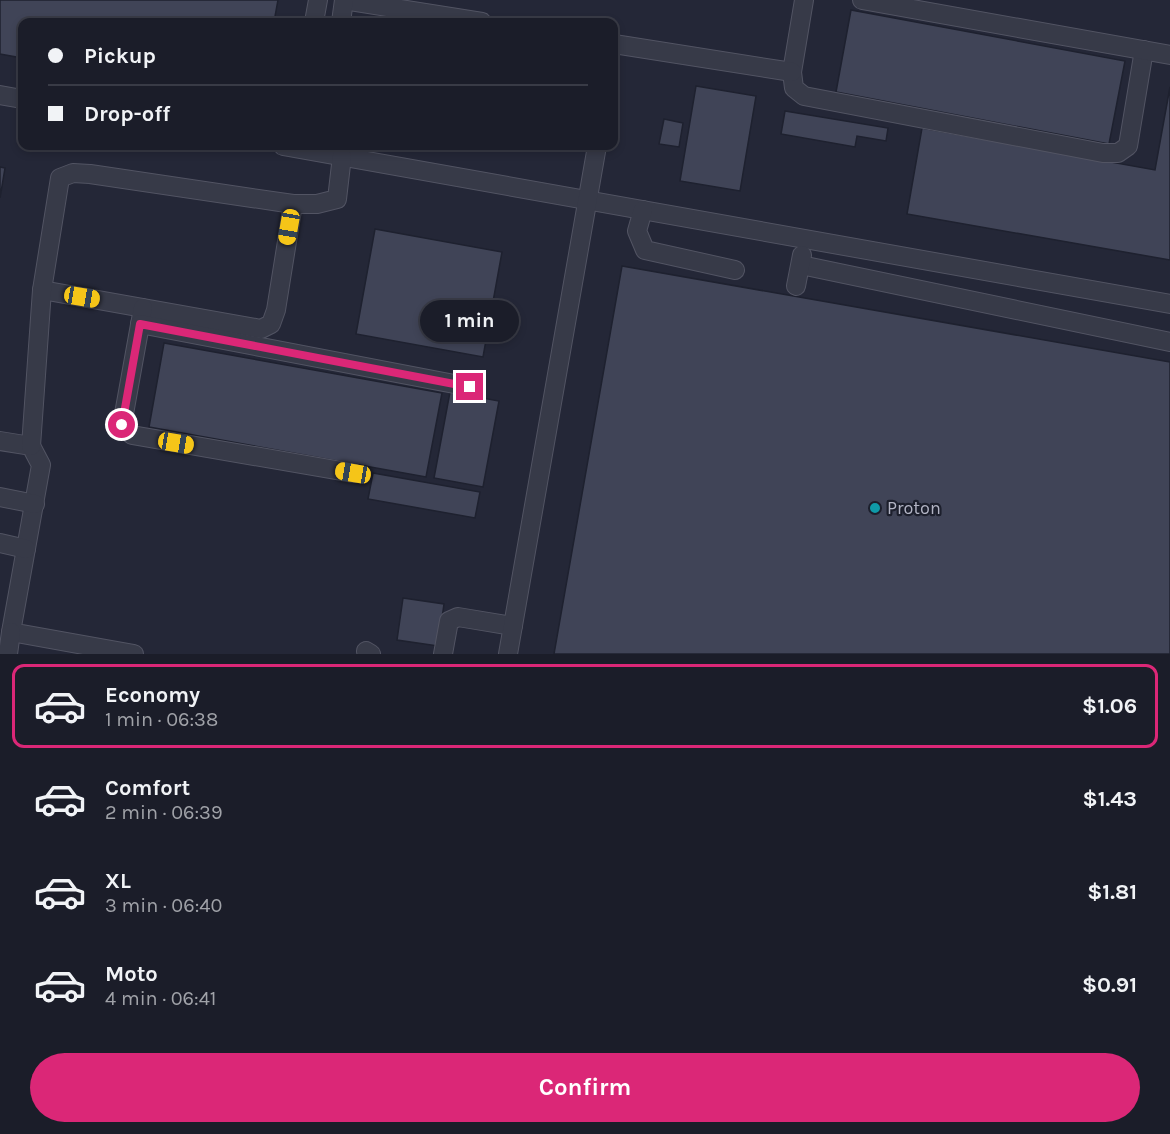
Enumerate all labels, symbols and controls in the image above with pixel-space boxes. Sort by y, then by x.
text: Pickup [84,43,156,69]
text: Drop-off [84,101,170,127]
car [277,208,301,246]
car [63,285,101,309]
callout: 1 min [420,300,520,342]
text: 1 min [444,309,495,332]
route end [456,373,483,400]
route start [108,411,135,438]
car [157,431,195,455]
car [334,461,372,485]
place label: Proton [887,497,941,519]
marker: Proton [868,501,882,515]
icon: car [33,679,87,733]
text: Economy [105,682,200,708]
text: $1.06 [1082,693,1137,719]
text: 1 min · 06:38 [105,708,218,731]
icon: car [33,772,87,826]
text: Comfort [105,775,190,801]
text: $1.43 [1082,786,1137,812]
text: 2 min · 06:39 [105,801,223,824]
icon: car [33,865,87,919]
text: XL [105,868,131,894]
text: $1.81 [1087,879,1137,905]
text: 3 min · 06:40 [105,894,222,917]
icon: car [33,958,87,1012]
text: Moto [105,961,158,987]
text: $0.91 [1082,972,1137,998]
text: 4 min · 06:41 [105,987,216,1010]
button: Confirm [30,1053,1140,1122]

